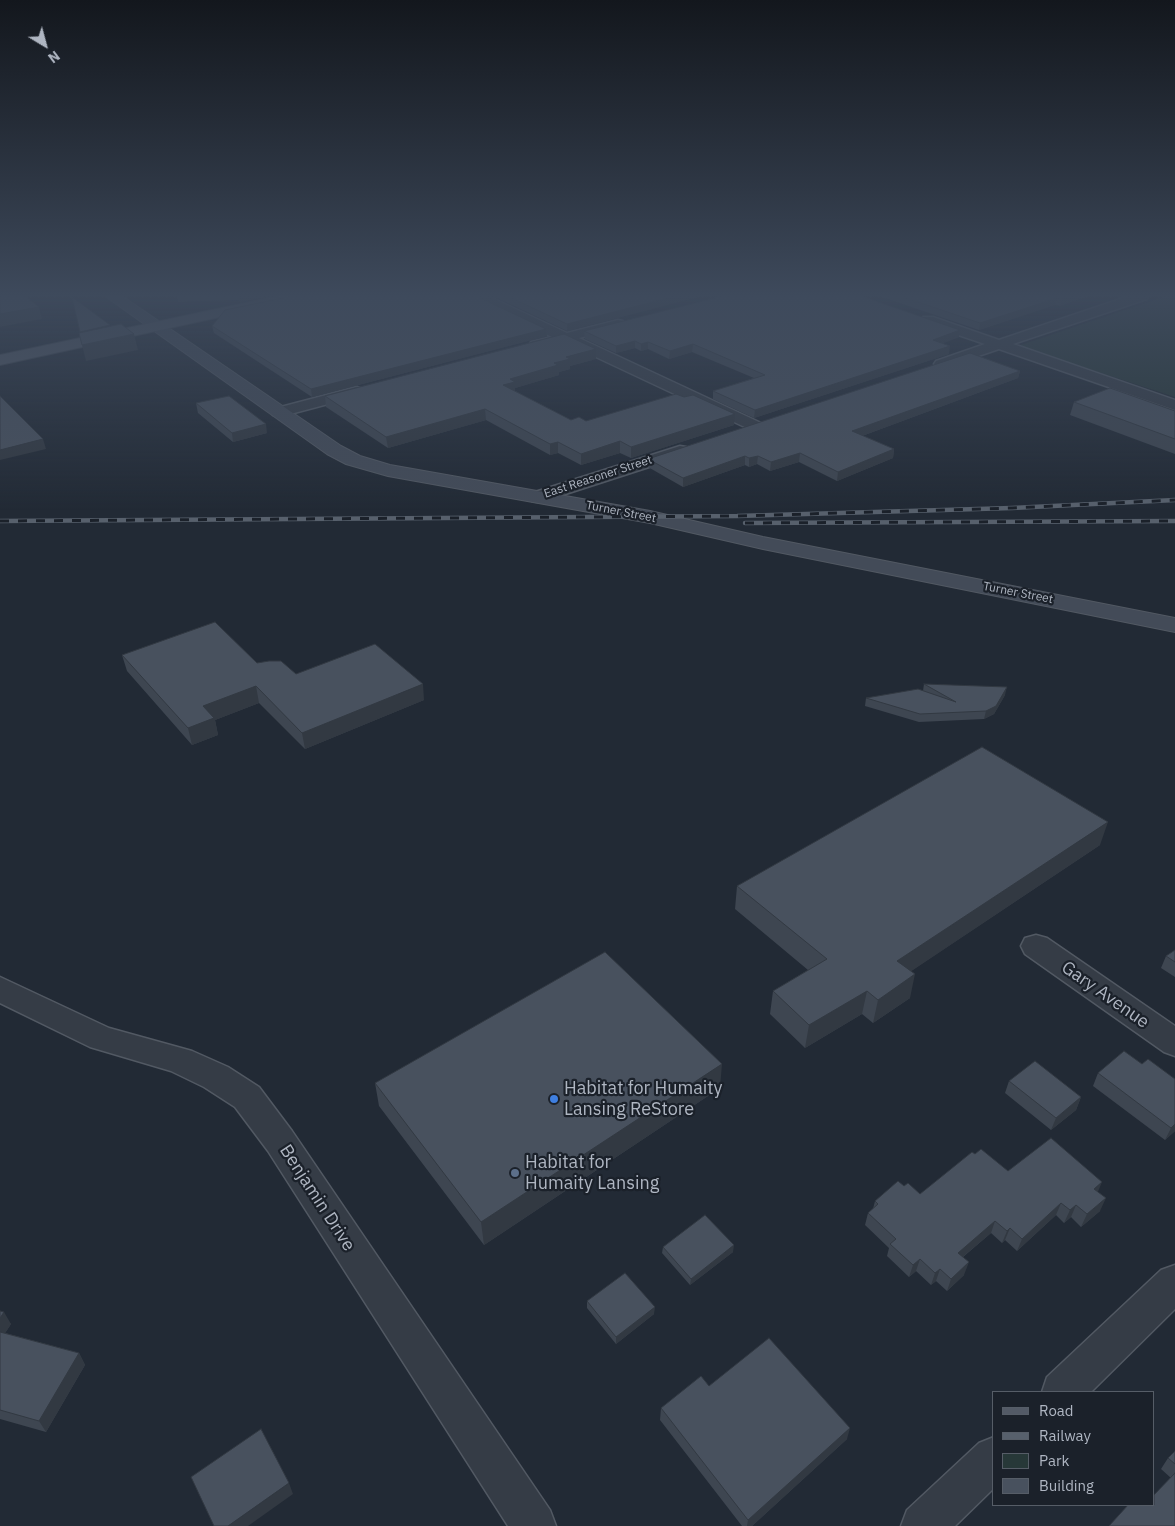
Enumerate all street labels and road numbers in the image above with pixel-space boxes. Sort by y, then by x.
street label: East Reasoner Street [542,453,654,501]
street label: Turner Street [585,498,657,526]
street label: Turner Street [982,579,1054,607]
street label: Gary Avenue [1057,957,1153,1033]
street label: Benjamin Drive [275,1141,359,1255]

